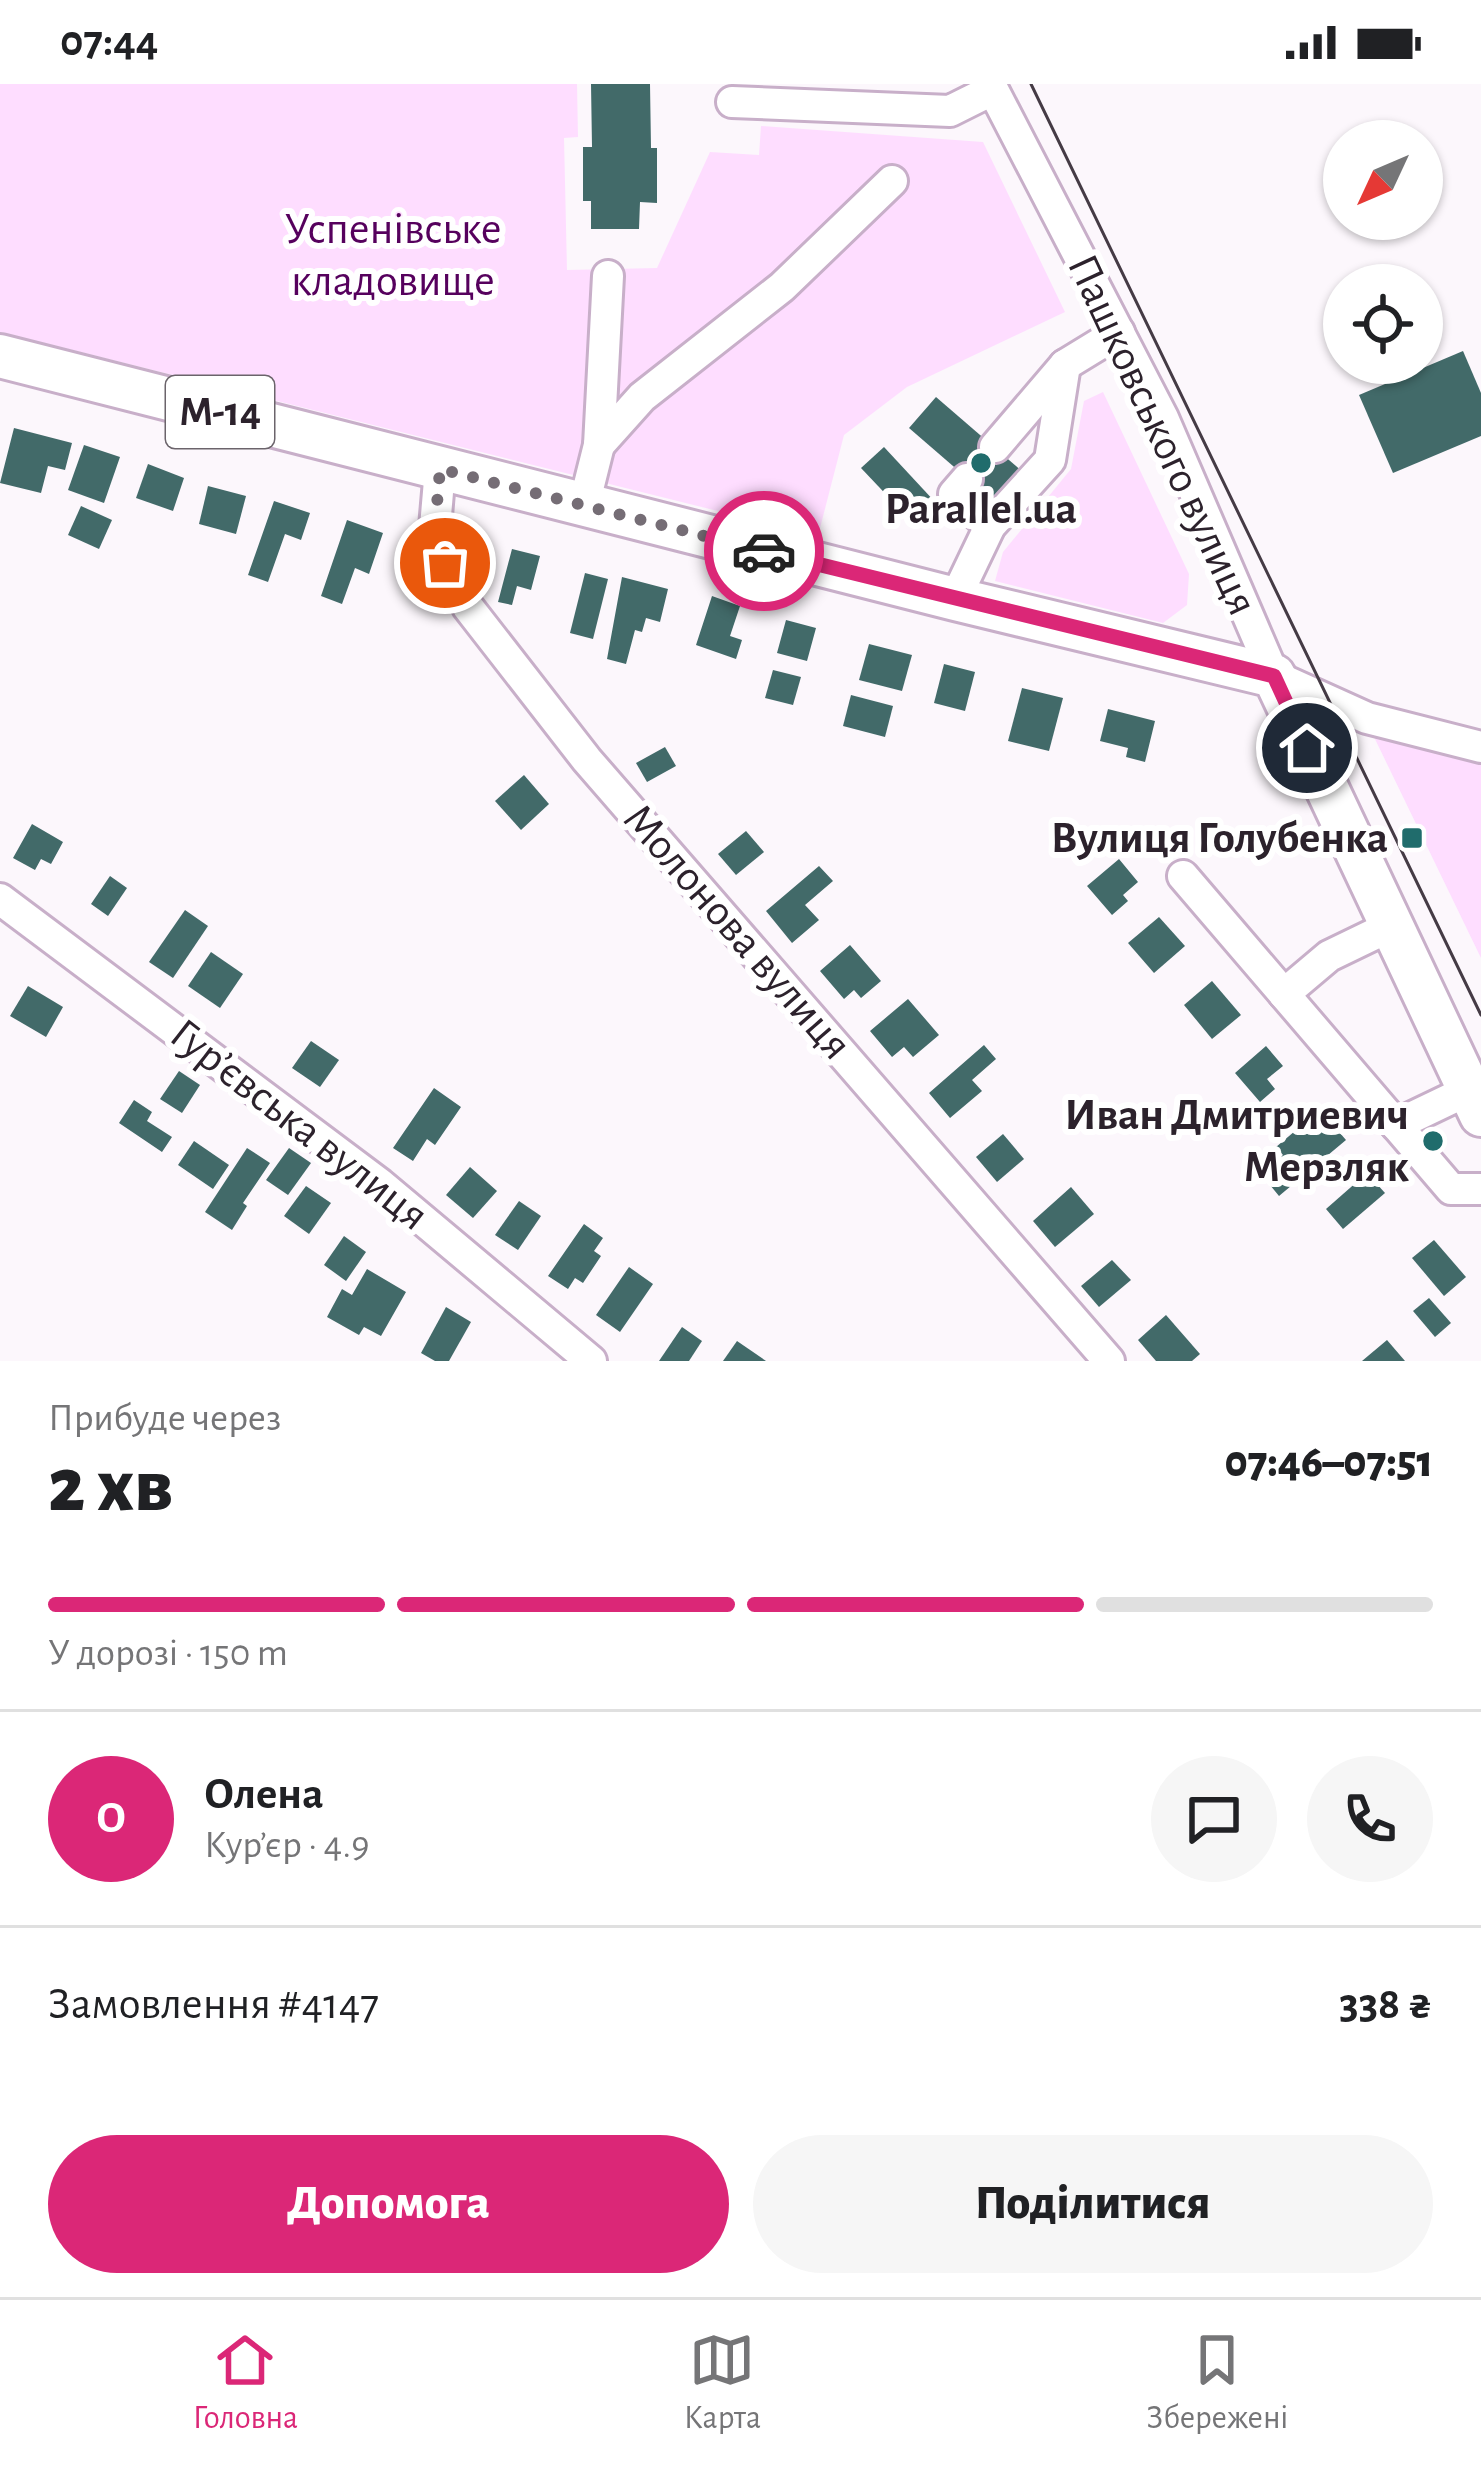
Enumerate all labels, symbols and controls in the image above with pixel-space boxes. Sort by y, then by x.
text: 07:44 [60,19,158,64]
north arrow [1323,120,1443,240]
map controls [1323,120,1443,384]
park label: Успенівське кладовище [284,207,502,304]
street label: Пашковського вулиця [1059,248,1265,622]
button: locate [1323,264,1443,384]
road number: М-14 [166,376,274,448]
marker: Parallel.ua [968,450,994,476]
place label: Parallel.ua [885,487,1077,532]
courier [704,491,824,611]
pin [394,512,496,614]
icon: car [731,518,797,584]
icon: bag [412,530,478,596]
pin [1256,697,1358,799]
icon: home [1274,715,1340,781]
street label: Молонова вулиця [614,796,860,1068]
place label: Вулиця Голубенка [1051,816,1388,861]
marker: Вулиця Голубенка [1399,825,1425,851]
street label: Гур’євська вулиця [162,1011,436,1239]
place label: Иван Дмитриевич Мерзляк [1064,1093,1409,1190]
marker: Иван Дмитриевич Мерзляк [1420,1128,1446,1154]
text: Прибуде через [48,1399,281,1438]
text: 07:46–07:51 [1224,1440,1433,1485]
text: 2 хв [48,1448,173,1526]
text: У дорозі · 150 m [48,1634,288,1673]
button: chat [1151,1756,1277,1882]
button: phone [1307,1756,1433,1882]
text: Олена [204,1772,324,1817]
text: О [96,1796,126,1841]
text: Кур’єр · 4.9 [204,1826,370,1865]
text: Замовлення #4147 [48,1982,379,2027]
text: 338 ₴ [1339,1982,1433,2027]
button: Допомога [48,2135,729,2273]
button: Поділитися [753,2135,1433,2273]
tab: Головна [193,2327,298,2439]
tab: Карта [684,2327,761,2439]
tab: Збережені [1147,2327,1288,2439]

